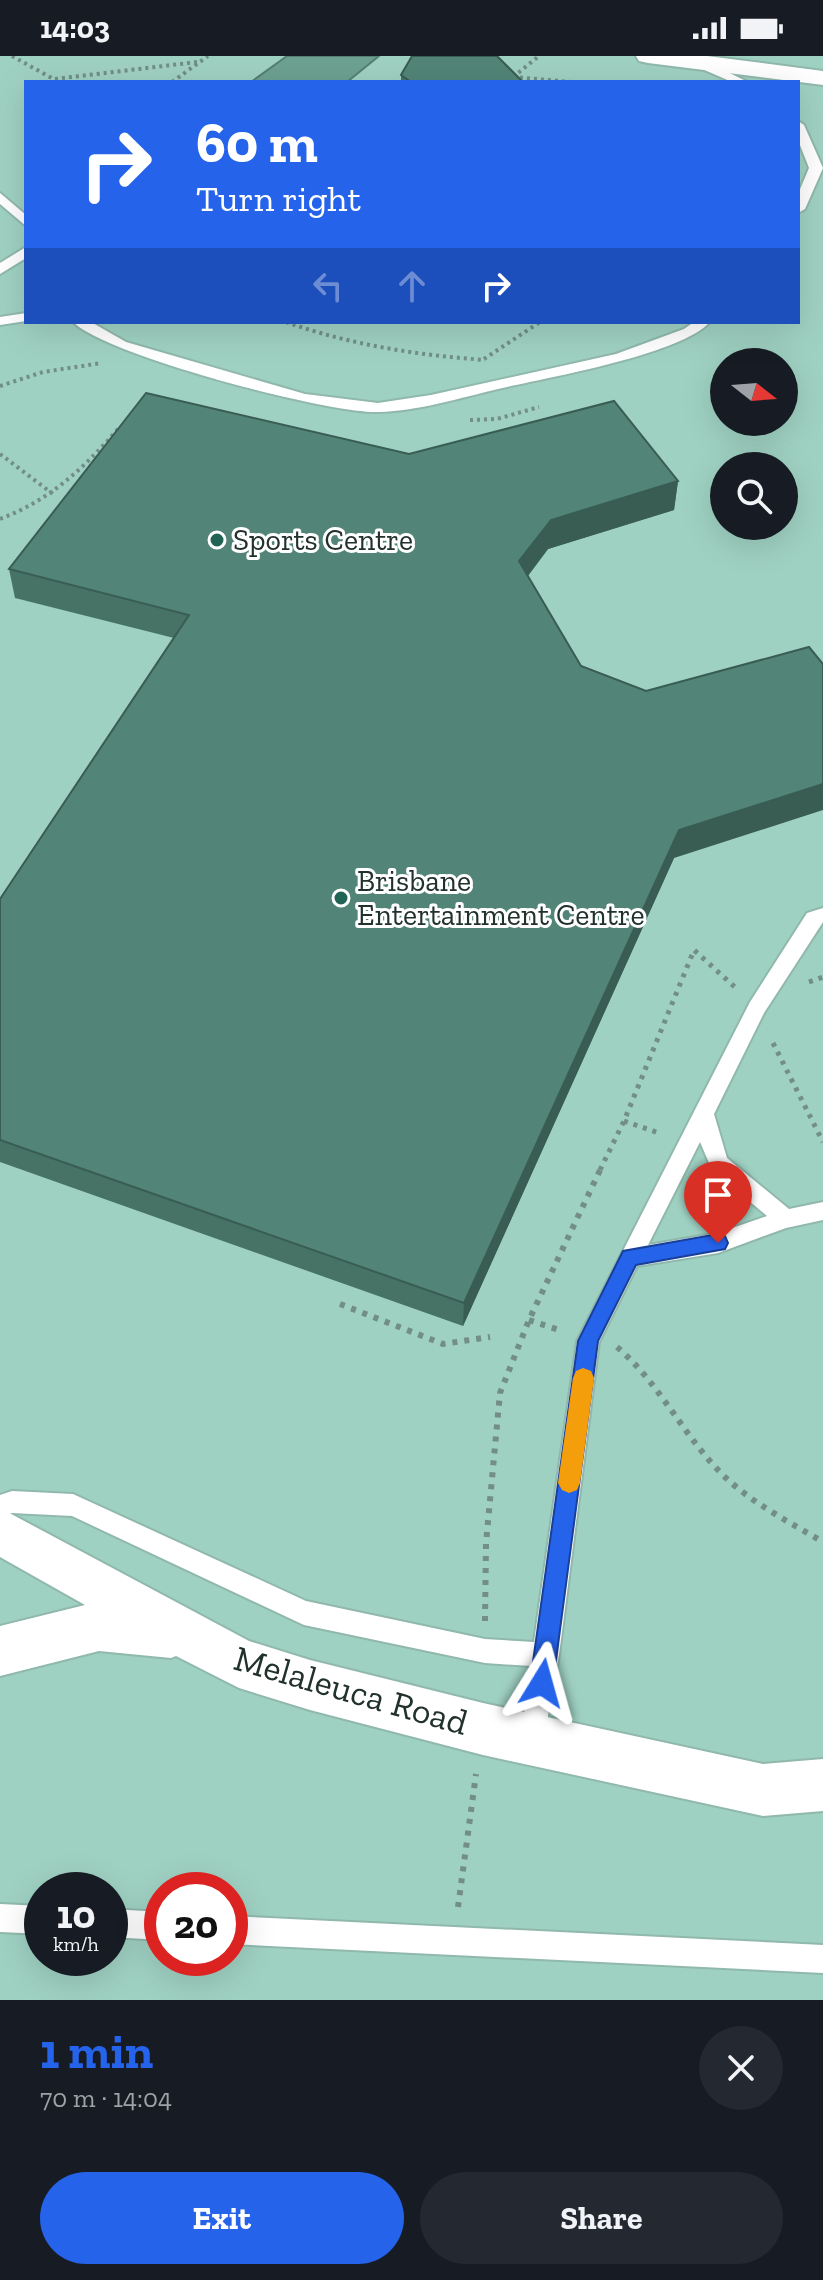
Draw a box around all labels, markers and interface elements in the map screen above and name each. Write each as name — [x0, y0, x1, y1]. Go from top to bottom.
text: 14:03 — [40, 10, 110, 46]
text: 60 m — [196, 109, 318, 176]
icon: right — [64, 112, 168, 216]
text: Turn right — [196, 177, 361, 220]
icon: left — [306, 264, 350, 308]
icon: ahead — [390, 264, 434, 308]
icon: right — [474, 264, 518, 308]
north arrow — [710, 348, 798, 436]
map controls — [710, 348, 798, 540]
button: search — [710, 452, 798, 540]
place label: Sports Centre — [233, 522, 413, 558]
marker: Sports Centre — [208, 531, 226, 549]
place label: Brisbane Entertainment Centre — [357, 863, 645, 933]
marker: Brisbane Entertainment Centre — [332, 889, 350, 907]
pin — [684, 1161, 752, 1243]
icon: arrive — [696, 1173, 740, 1217]
street label: Melaleuca Road — [229, 1636, 473, 1744]
position arrow — [500, 1641, 584, 1725]
speed limit sign: 20 — [144, 1872, 248, 1976]
text: 10 — [56, 1890, 96, 1938]
text: km/h — [53, 1932, 99, 1956]
text: 1 min — [40, 2023, 153, 2080]
button: close — [699, 2026, 783, 2110]
text: 70 m · 14:04 — [40, 2082, 172, 2114]
button: Exit — [40, 2172, 404, 2264]
button: Share — [420, 2172, 783, 2264]

